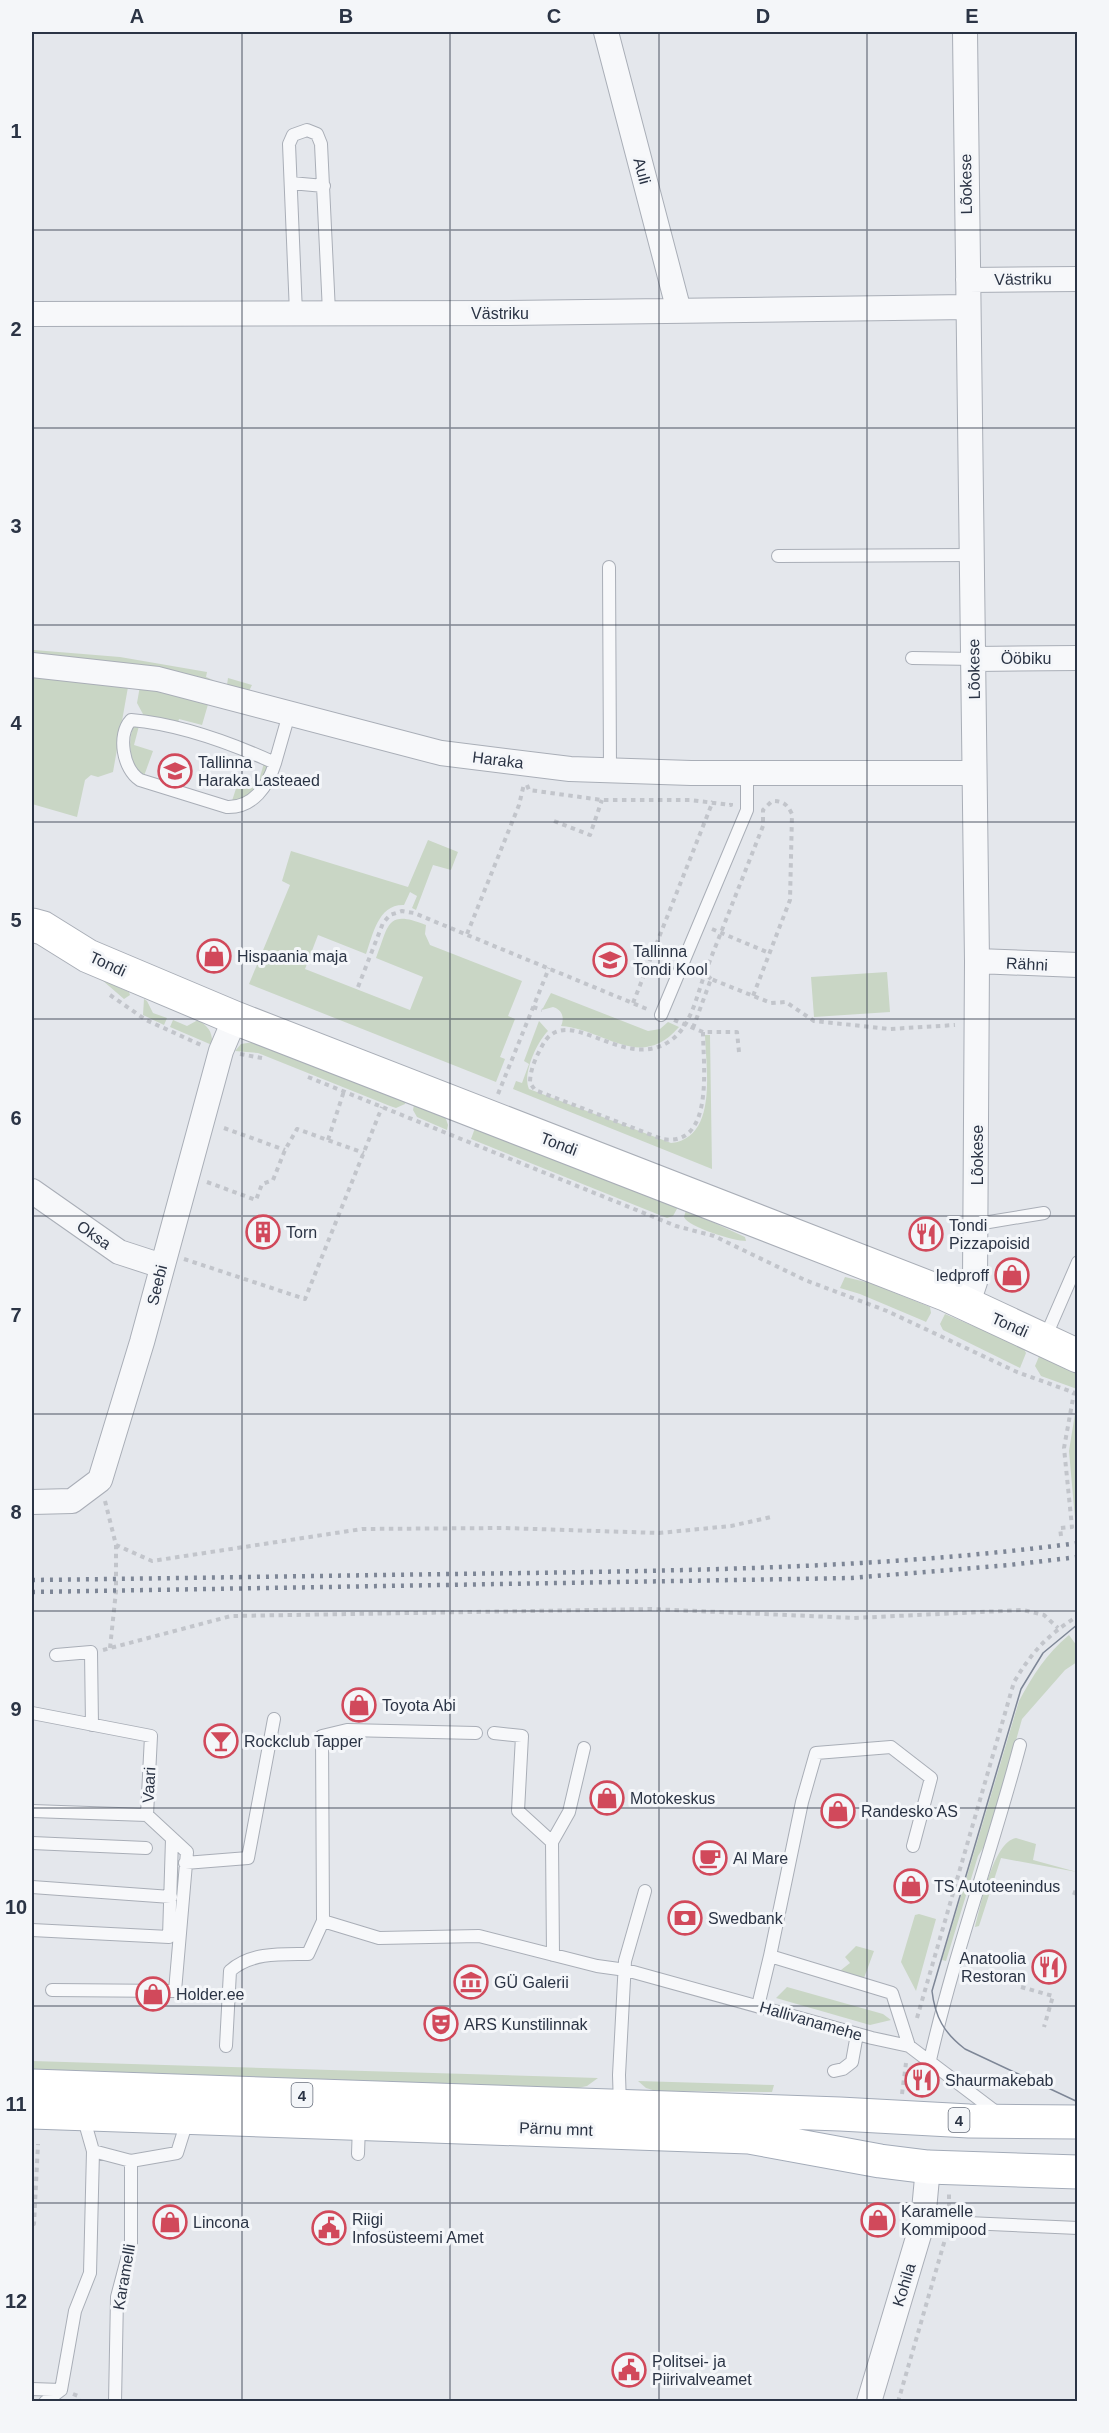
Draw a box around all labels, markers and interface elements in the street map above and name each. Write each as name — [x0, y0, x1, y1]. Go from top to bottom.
text: A — [130, 5, 144, 27]
text: B — [339, 5, 353, 27]
text: C — [547, 5, 561, 27]
text: D — [756, 5, 770, 27]
text: E — [965, 5, 979, 27]
text: 1 — [10, 120, 22, 142]
street label: Lõokese — [957, 154, 975, 214]
street label: Auli — [630, 156, 654, 186]
street label: Västriku — [994, 270, 1052, 288]
street label: Västriku — [471, 305, 529, 322]
text: 2 — [10, 318, 22, 340]
text: 3 — [10, 515, 22, 537]
street label: Lõokese — [965, 639, 983, 699]
street label: Ööbiku — [1001, 650, 1051, 667]
text: 4 — [10, 712, 22, 734]
street label: Haraka — [471, 748, 525, 772]
school or university icon: Tallinna Haraka Lasteaed — [157, 753, 193, 789]
place label: Tallinna Haraka Lasteaed — [198, 754, 320, 789]
text: 5 — [10, 909, 22, 931]
shop icon: Hispaania maja — [196, 938, 232, 974]
school or university icon: Tallinna Tondi Kool — [592, 942, 628, 978]
place label: Tallinna Tondi Kool — [633, 943, 708, 978]
street label: Tondi — [87, 948, 129, 980]
place label: Hispaania maja — [237, 948, 347, 965]
street label: Rähni — [1006, 954, 1048, 974]
text: 6 — [10, 1107, 22, 1129]
street label: Lõokese — [969, 1125, 986, 1185]
street label: Tondi — [538, 1129, 580, 1159]
building icon: Torn — [245, 1214, 281, 1250]
restaurant icon: Tondi Pizzapoisid — [908, 1216, 944, 1252]
street label: Oksa — [74, 1217, 114, 1253]
place label: Tondi Pizzapoisid — [949, 1217, 1030, 1252]
place label: Torn — [286, 1224, 317, 1241]
shop icon: ledproff — [994, 1257, 1030, 1293]
street label: Seebi — [144, 1263, 170, 1307]
place label: ledproff — [936, 1267, 990, 1284]
text: 7 — [10, 1304, 22, 1326]
street label: Tondi — [989, 1309, 1031, 1341]
text: 8 — [10, 1501, 22, 1523]
shop icon: Toyota Abi — [341, 1687, 377, 1723]
place label: Toyota Abi — [382, 1697, 456, 1714]
text: 9 — [10, 1698, 22, 1720]
bar icon: Rockclub Tapper — [203, 1723, 239, 1759]
place label: Rockclub Tapper — [244, 1733, 364, 1750]
street label: Vaari — [140, 1766, 158, 1804]
shop icon: Motokeskus — [589, 1780, 625, 1816]
place label: Motokeskus — [630, 1790, 715, 1807]
shop icon: Randesko AS — [820, 1793, 856, 1829]
place label: Randesko AS — [861, 1803, 958, 1820]
cafe icon: Al Mare — [692, 1840, 728, 1876]
place label: Al Mare — [733, 1850, 788, 1867]
shop icon: TS Autoteenindus — [893, 1868, 929, 1904]
place label: TS Autoteenindus — [934, 1878, 1060, 1895]
text: 10 — [5, 1896, 27, 1918]
bank icon: Swedbank — [667, 1900, 703, 1936]
place label: Swedbank — [708, 1910, 784, 1927]
restaurant icon: Anatoolia Restoran — [1031, 1949, 1067, 1985]
place label: Anatoolia Restoran — [959, 1950, 1026, 1985]
museum icon: GÜ Galerii — [453, 1964, 489, 2000]
place label: GÜ Galerii — [494, 1974, 569, 1991]
shop icon: Holder.ee — [135, 1976, 171, 2012]
place label: Holder.ee — [176, 1986, 245, 2003]
street label: Hallivanamehe — [758, 1998, 864, 2044]
theatre icon: ARS Kunstilinnak — [423, 2006, 459, 2042]
place label: ARS Kunstilinnak — [464, 2016, 589, 2033]
restaurant icon: Shaurmakebab — [904, 2062, 940, 2098]
place label: Shaurmakebab — [945, 2072, 1054, 2089]
road number: 4 — [292, 2083, 312, 2107]
text: 11 — [5, 2093, 27, 2115]
road number: 4 — [948, 2108, 970, 2132]
street label: Pärnu mnt — [519, 2119, 594, 2139]
shop icon: Karamelle Kommipood — [860, 2202, 896, 2238]
place label: Karamelle Kommipood — [901, 2203, 986, 2238]
shop icon: Lincona — [152, 2204, 188, 2240]
public building icon: Riigi Infosüsteemi Amet — [311, 2210, 347, 2246]
place label: Riigi Infosüsteemi Amet — [352, 2211, 484, 2246]
place label: Lincona — [193, 2214, 249, 2231]
street label: Karamelli — [110, 2243, 138, 2311]
street label: Kohila — [889, 2261, 919, 2309]
text: 12 — [5, 2290, 27, 2312]
public building icon: Politsei- ja Piirivalveamet — [611, 2352, 647, 2388]
place label: Politsei- ja Piirivalveamet — [652, 2353, 752, 2388]

